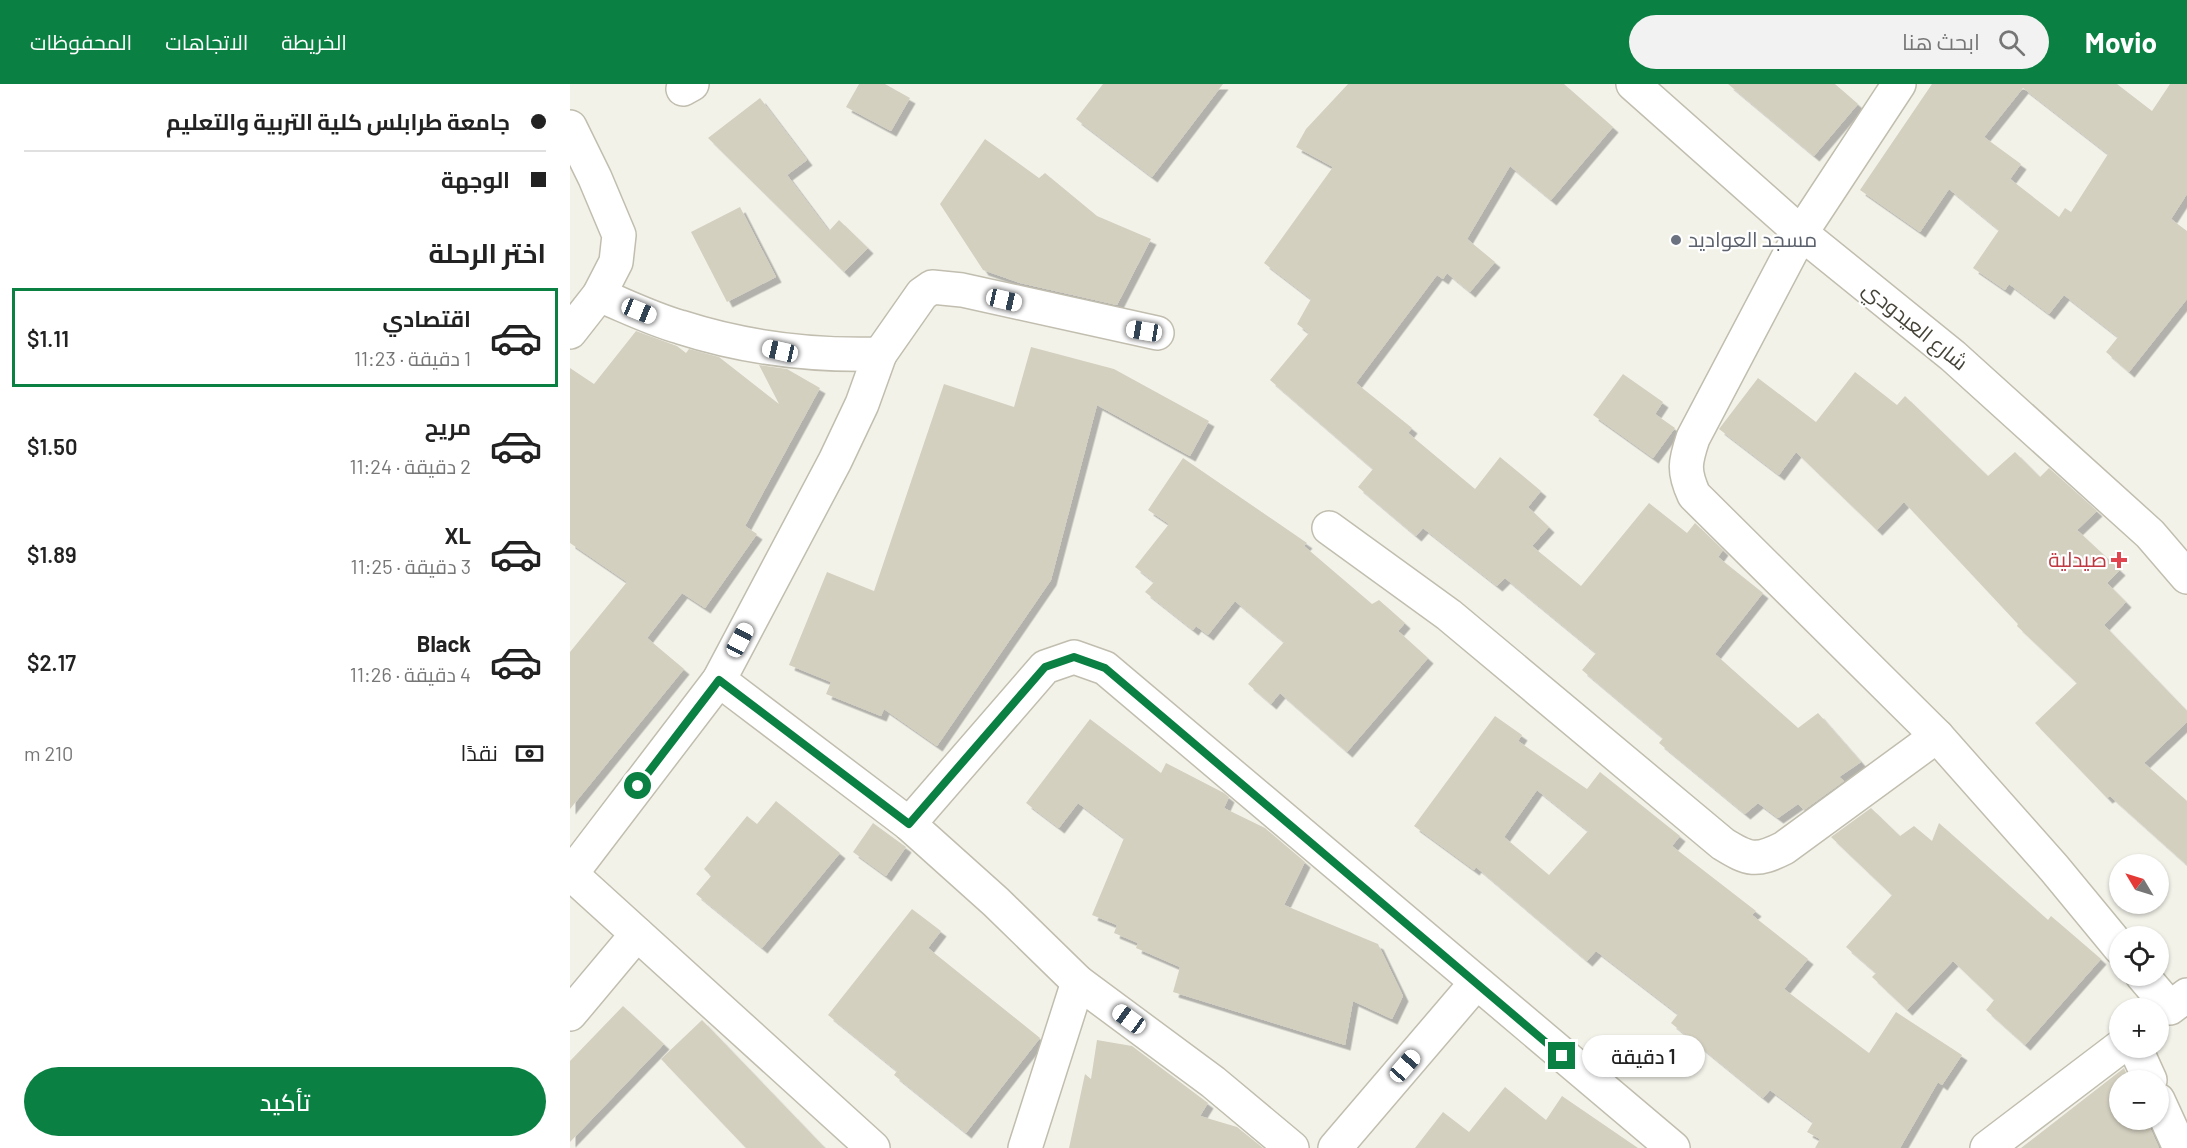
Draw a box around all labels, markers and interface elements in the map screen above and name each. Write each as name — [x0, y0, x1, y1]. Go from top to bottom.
search box — [1629, 15, 2049, 69]
text: Movio — [2085, 25, 2157, 59]
icon: search — [1995, 26, 2028, 59]
text: ابحث هنا — [1902, 28, 1980, 54]
text: المحفوظات — [30, 29, 132, 54]
text: الاتجاهات — [165, 29, 248, 54]
text: الخريطة — [281, 29, 347, 54]
text: جامعة طرابلس كلية التربية والتعليم — [166, 108, 510, 134]
text: الوجهة — [441, 166, 510, 192]
place label: مسجد العواديد — [1688, 226, 1817, 252]
marker: مسجد العواديد — [1669, 233, 1683, 247]
text: اختر الرحلة — [428, 236, 546, 268]
street label: شارع العيدودي — [1855, 275, 1973, 379]
car — [984, 287, 1024, 313]
car — [619, 296, 659, 326]
text: اقتصادي — [382, 305, 471, 331]
icon: car — [489, 311, 543, 365]
car — [1125, 319, 1163, 343]
text: $1.11 — [27, 325, 69, 351]
car — [760, 338, 800, 364]
text: 1 دقيقة · 11:23 — [354, 346, 471, 370]
text: مريح — [425, 413, 471, 439]
icon: car — [489, 419, 543, 473]
text: $1.50 — [27, 433, 77, 459]
text: 2 دقيقة · 11:24 — [349, 454, 471, 478]
text: XL — [445, 522, 471, 548]
icon: car — [489, 527, 543, 581]
text: $1.89 — [27, 541, 77, 567]
place label: صيدلية — [2048, 546, 2107, 571]
marker: صيدلية — [2112, 553, 2126, 567]
text: 3 دقيقة · 11:25 — [351, 554, 471, 578]
car — [724, 620, 756, 660]
text: Black — [417, 630, 471, 656]
icon: car — [489, 635, 543, 689]
text: $2.17 — [27, 649, 76, 675]
text: 4 دقيقة · 11:26 — [350, 662, 471, 686]
icon: cash — [513, 737, 546, 770]
text: نقدًا — [460, 739, 498, 765]
text: 210 m — [24, 741, 73, 765]
route start — [624, 772, 651, 799]
north arrow — [2109, 854, 2169, 914]
map controls — [2109, 854, 2169, 1130]
button: locate — [2109, 926, 2169, 986]
button: + — [2109, 998, 2169, 1058]
car — [1109, 1001, 1149, 1037]
callout: 1 دقيقة — [1583, 1035, 1706, 1077]
route end — [1548, 1042, 1575, 1069]
text: 1 دقيقة — [1611, 1044, 1676, 1068]
car — [1386, 1047, 1424, 1085]
button: تأكيد — [24, 1067, 546, 1136]
button: − — [2109, 1070, 2169, 1130]

